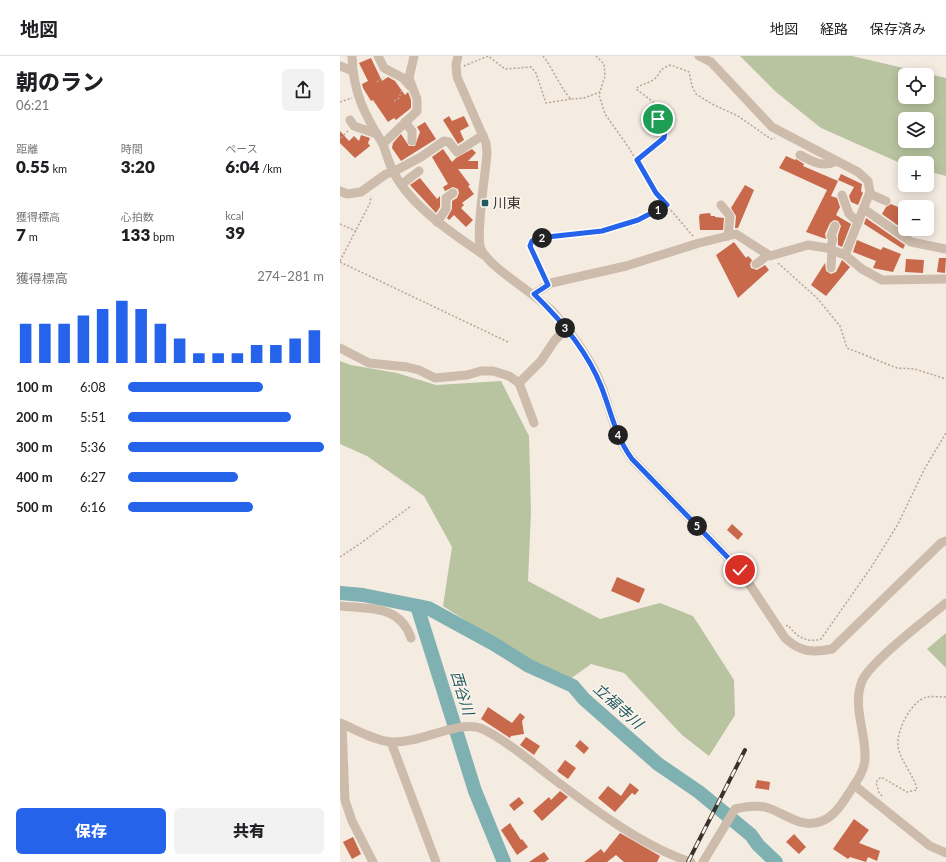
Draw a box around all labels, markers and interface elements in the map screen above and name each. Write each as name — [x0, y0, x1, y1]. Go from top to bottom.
text: 地図 — [20, 17, 58, 40]
text: 地図 — [770, 20, 798, 37]
text: 経路 — [820, 20, 848, 37]
text: 保存済み — [870, 20, 926, 37]
text: 朝のラン — [16, 68, 104, 95]
map controls — [898, 68, 934, 236]
button: locate — [898, 68, 934, 104]
button: share — [282, 69, 324, 111]
text: 06:21 — [16, 97, 49, 113]
pin — [641, 102, 675, 136]
icon: arrive — [647, 108, 669, 130]
button: layers — [898, 112, 934, 148]
text: 距離 — [16, 142, 38, 155]
text: 時間 — [121, 142, 143, 155]
text: ペース — [225, 142, 258, 155]
text: 0.55 — [16, 156, 50, 177]
text: 3:20 — [121, 156, 155, 177]
text: 6:04 — [225, 156, 259, 177]
button: + — [898, 156, 934, 192]
text: km — [50, 162, 67, 175]
text: /km — [259, 162, 282, 175]
place label: 川東 — [493, 194, 521, 211]
marker: 川東 — [480, 198, 490, 208]
pin: 1 — [648, 200, 668, 220]
button: − — [898, 200, 934, 236]
text: 1 — [655, 203, 661, 216]
text: kcal — [225, 209, 244, 222]
text: 獲得標高 — [16, 210, 60, 223]
text: 心拍数 — [121, 210, 154, 223]
text: 39 — [225, 222, 245, 243]
text: 7 — [16, 224, 26, 245]
text: 133 — [121, 224, 150, 245]
pin: 2 — [532, 228, 552, 248]
text: m — [26, 230, 38, 243]
text: bpm — [150, 230, 174, 243]
text: 2 — [539, 231, 545, 244]
text: 274–281 m — [257, 268, 324, 284]
text: 獲得標高 — [16, 270, 68, 286]
pin: 3 — [555, 318, 575, 338]
text: 3 — [562, 321, 568, 334]
text: 100 m — [16, 379, 53, 395]
text: 6:08 — [80, 379, 106, 395]
text: 200 m — [16, 409, 53, 425]
text: 5:51 — [80, 409, 106, 425]
pin: 4 — [608, 425, 628, 445]
text: 4 — [615, 428, 621, 441]
text: 300 m — [16, 439, 53, 455]
text: 5:36 — [80, 439, 106, 455]
text: 400 m — [16, 469, 53, 485]
text: 6:27 — [80, 469, 106, 485]
text: 500 m — [16, 499, 53, 515]
text: 6:16 — [80, 499, 106, 515]
pin: 5 — [687, 516, 707, 536]
text: 5 — [694, 519, 700, 532]
pin — [723, 553, 757, 587]
icon: check — [729, 559, 751, 581]
water label: 西谷川 — [448, 669, 479, 719]
water label: 立福寺川 — [590, 678, 648, 733]
button: 保存 — [16, 808, 166, 854]
button: 共有 — [174, 808, 324, 854]

